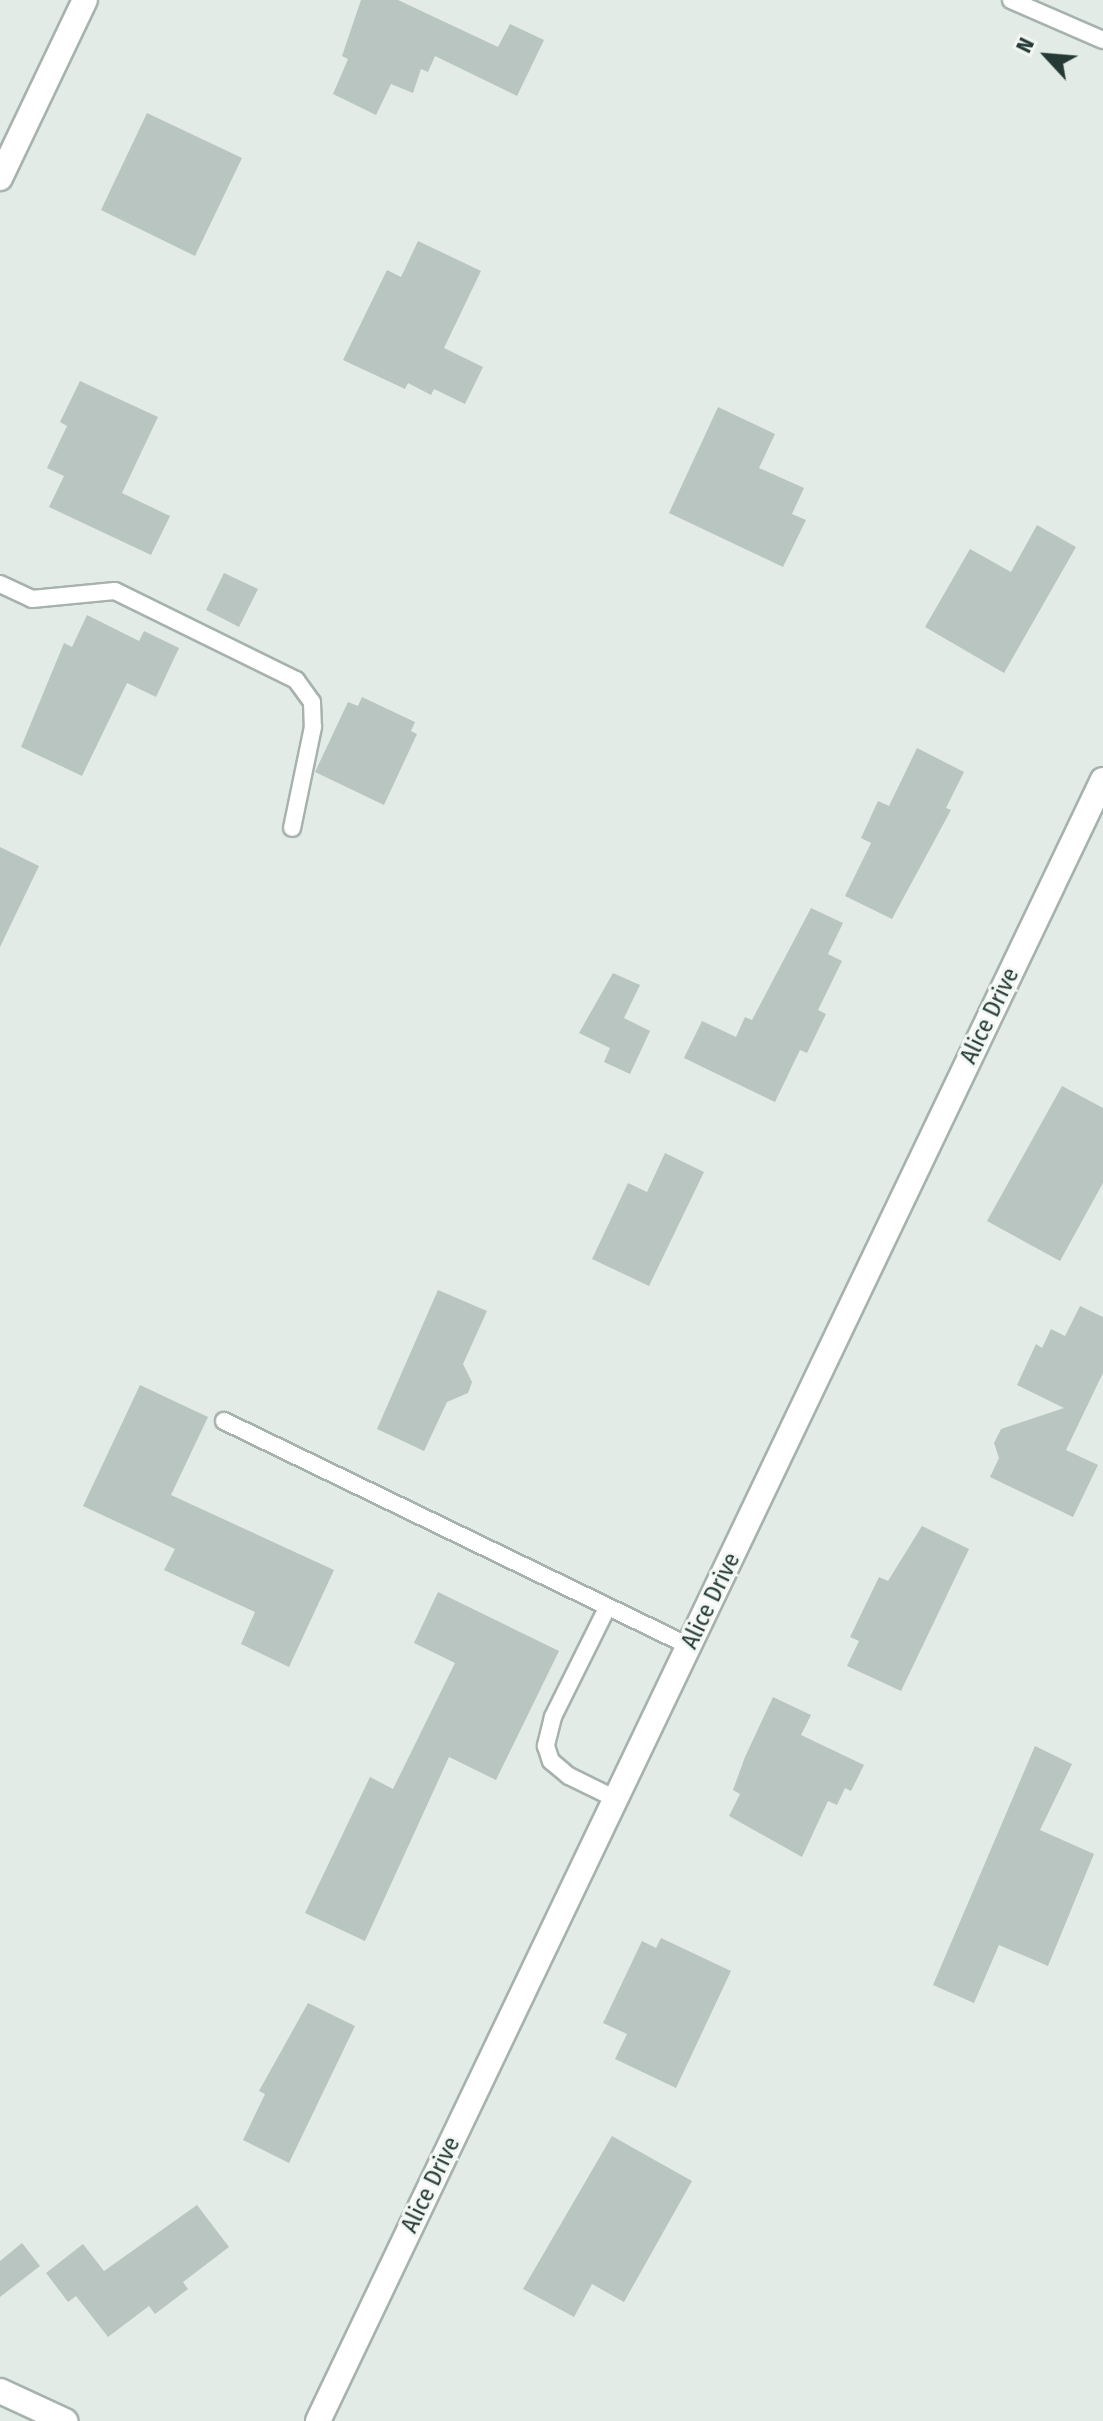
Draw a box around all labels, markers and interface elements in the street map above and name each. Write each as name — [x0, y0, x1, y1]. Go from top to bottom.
north arrow — [1007, 16, 1087, 96]
text: N — [1010, 33, 1040, 57]
street label: Alice Drive — [954, 963, 1026, 1069]
street label: Alice Drive — [675, 1548, 747, 1654]
street label: Alice Drive — [395, 2132, 467, 2238]

